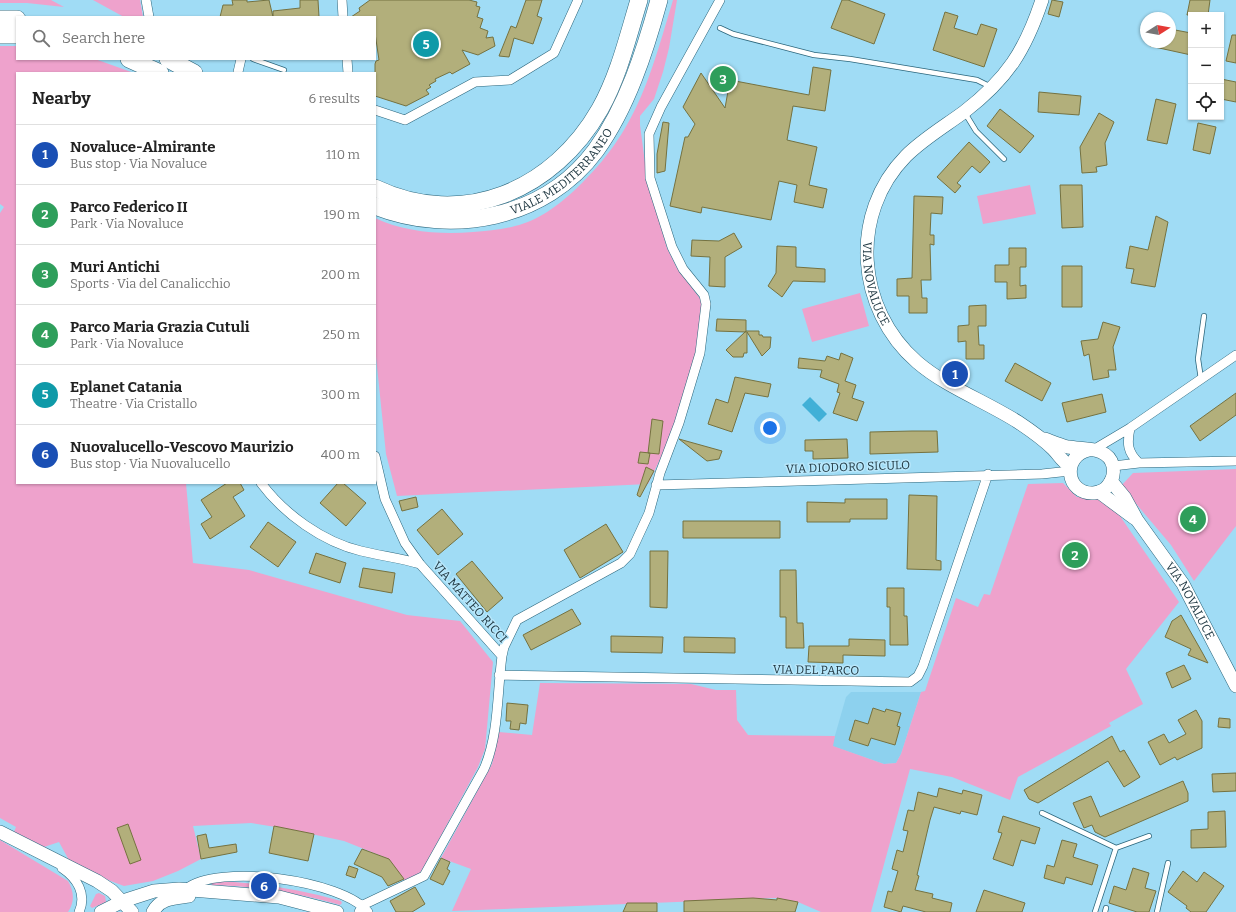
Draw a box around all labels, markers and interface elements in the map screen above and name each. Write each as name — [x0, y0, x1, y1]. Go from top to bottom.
north arrow — [1140, 12, 1176, 48]
map controls — [1188, 12, 1224, 120]
button: + — [1188, 12, 1224, 48]
search box — [16, 16, 376, 60]
icon: search — [30, 27, 52, 49]
text: Search here — [62, 29, 145, 47]
pin: 5 — [413, 29, 439, 59]
button: − — [1188, 48, 1224, 84]
pin: 3 — [710, 64, 736, 94]
button: locate — [1188, 84, 1224, 120]
text: Nearby — [32, 88, 91, 109]
text: 6 results — [308, 91, 360, 106]
street label: VIALE MEDITERRANEO — [508, 126, 615, 217]
text: Novaluce-Almirante — [70, 138, 215, 156]
text: 1 — [42, 147, 48, 162]
text: 110 m — [326, 147, 360, 162]
text: Bus stop · Via Novaluce — [70, 156, 207, 171]
text: Parco Federico II — [70, 198, 188, 216]
text: 2 — [41, 207, 49, 222]
text: 190 m — [324, 207, 360, 222]
text: Park · Via Novaluce — [70, 216, 184, 231]
street label: VIA NOVALUCE — [860, 241, 892, 328]
text: Muri Antichi — [70, 258, 160, 276]
text: 3 — [41, 267, 49, 282]
text: 200 m — [321, 267, 360, 282]
text: Sports · Via del Canalicchio — [70, 276, 231, 291]
text: Parco Maria Grazia Cutuli — [70, 318, 250, 336]
text: 4 — [41, 327, 49, 342]
text: 250 m — [323, 327, 360, 342]
text: Park · Via Novaluce — [70, 336, 184, 351]
pin: 1 — [942, 359, 968, 389]
text: Eplanet Catania — [70, 378, 182, 396]
text: 5 — [41, 387, 49, 402]
text: 300 m — [321, 387, 360, 402]
text: Theatre · Via Cristallo — [70, 396, 197, 411]
your location — [760, 418, 780, 438]
text: Nuovalucello-Vescovo Maurizio — [70, 438, 294, 456]
text: 6 — [41, 447, 49, 462]
text: 400 m — [321, 447, 360, 462]
text: Bus stop · Via Nuovalucello — [70, 456, 230, 471]
street label: VIA DIODORO SICULO — [786, 458, 910, 476]
pin: 4 — [1180, 504, 1206, 534]
pin: 2 — [1062, 540, 1088, 570]
street label: VIA MATTEO RICCI — [430, 559, 510, 645]
street label: VIA NOVALUCE — [1163, 559, 1217, 642]
street label: VIA DEL PARCO — [773, 662, 859, 678]
pin: 6 — [251, 871, 277, 901]

